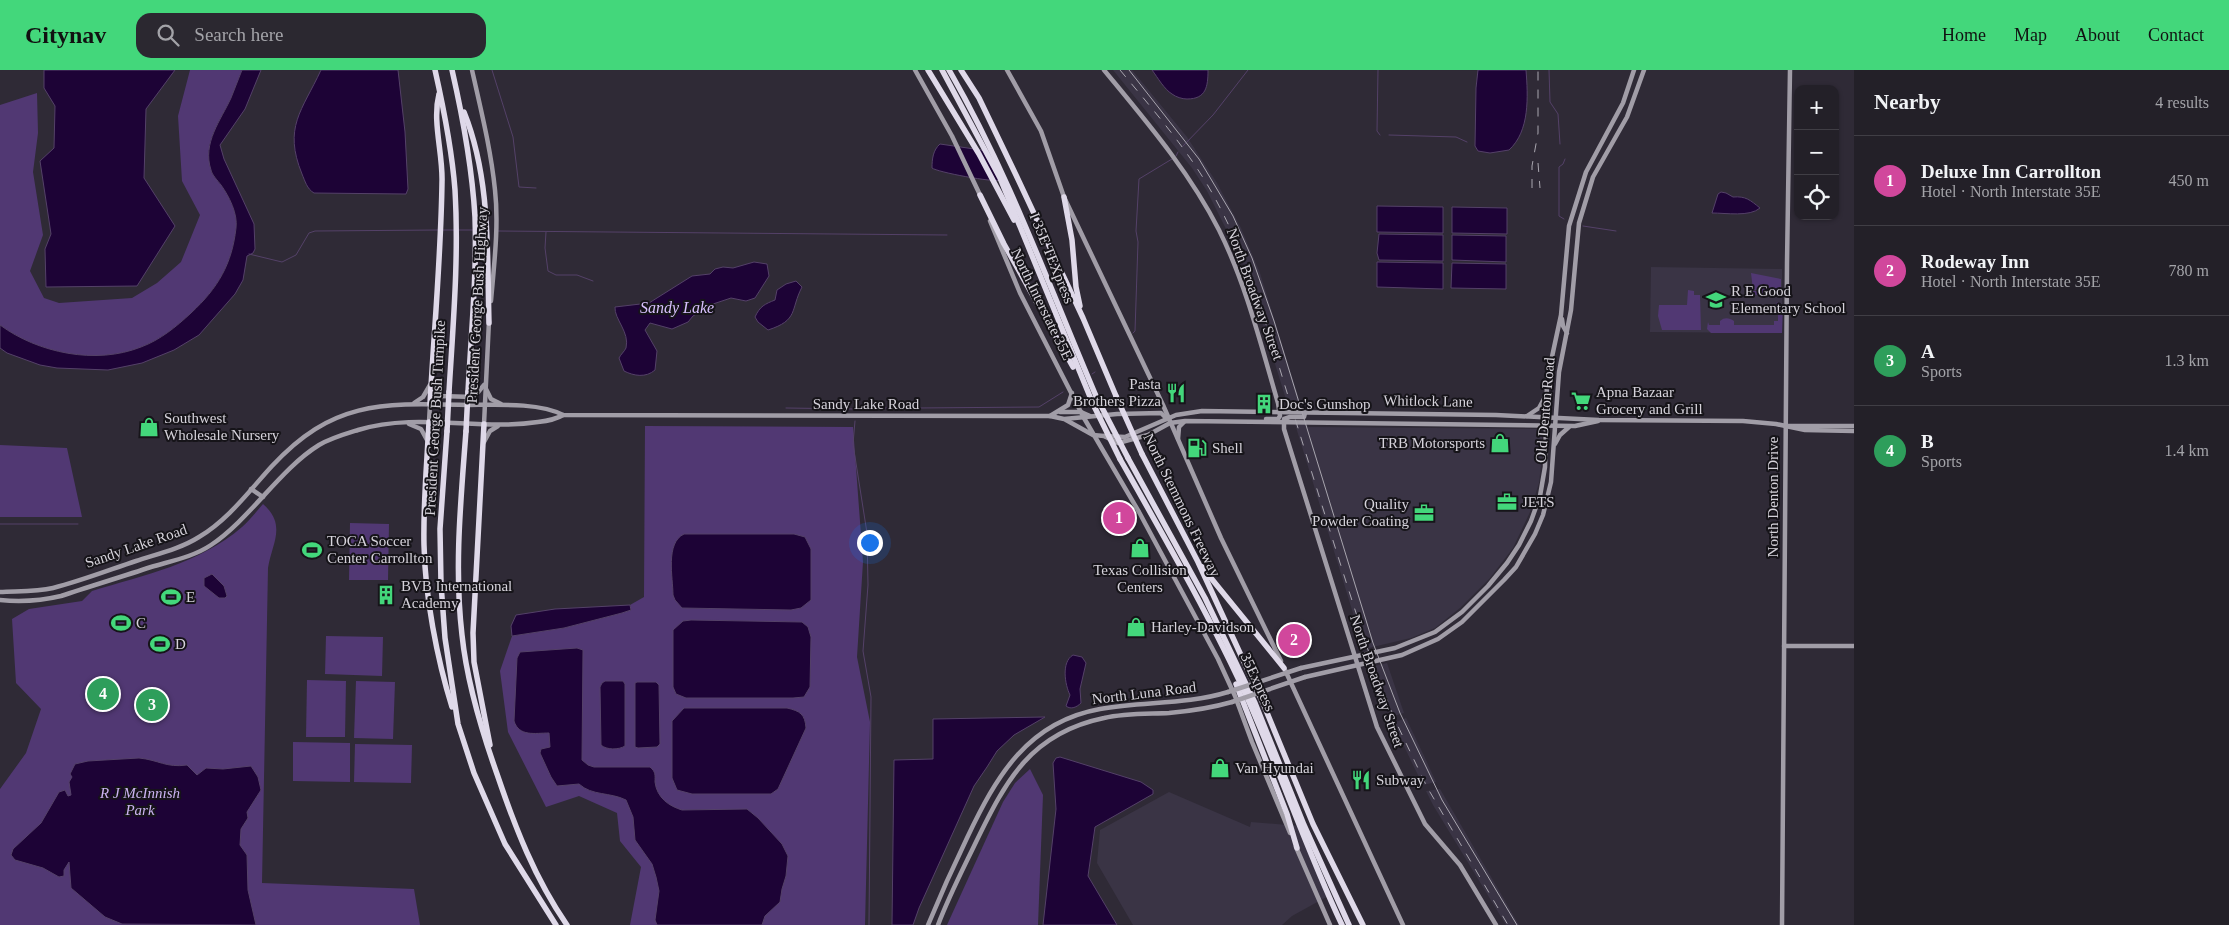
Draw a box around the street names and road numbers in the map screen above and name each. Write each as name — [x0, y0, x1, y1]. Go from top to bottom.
street label: President George Bush Highway — [464, 206, 490, 404]
street label: I 35E TEXpress — [1027, 210, 1078, 306]
street label: North Broadway Street — [1224, 226, 1287, 363]
street label: North Interstate 35E — [1008, 245, 1076, 363]
street label: President George Bush Turnpike — [422, 319, 448, 516]
street label: Old Denton Road — [1532, 356, 1558, 463]
street label: Whitlock Lane — [1383, 392, 1473, 410]
street label: Sandy Lake Road — [813, 396, 920, 412]
street label: North Stemmons Freeway — [1140, 431, 1224, 580]
street label: North Denton Drive — [1765, 436, 1781, 557]
street label: Sandy Lake Road — [83, 521, 189, 571]
street label: North Broadway Street — [1347, 613, 1407, 750]
street label: 35Express — [1238, 650, 1279, 714]
street label: North Luna Road — [1091, 679, 1198, 707]

